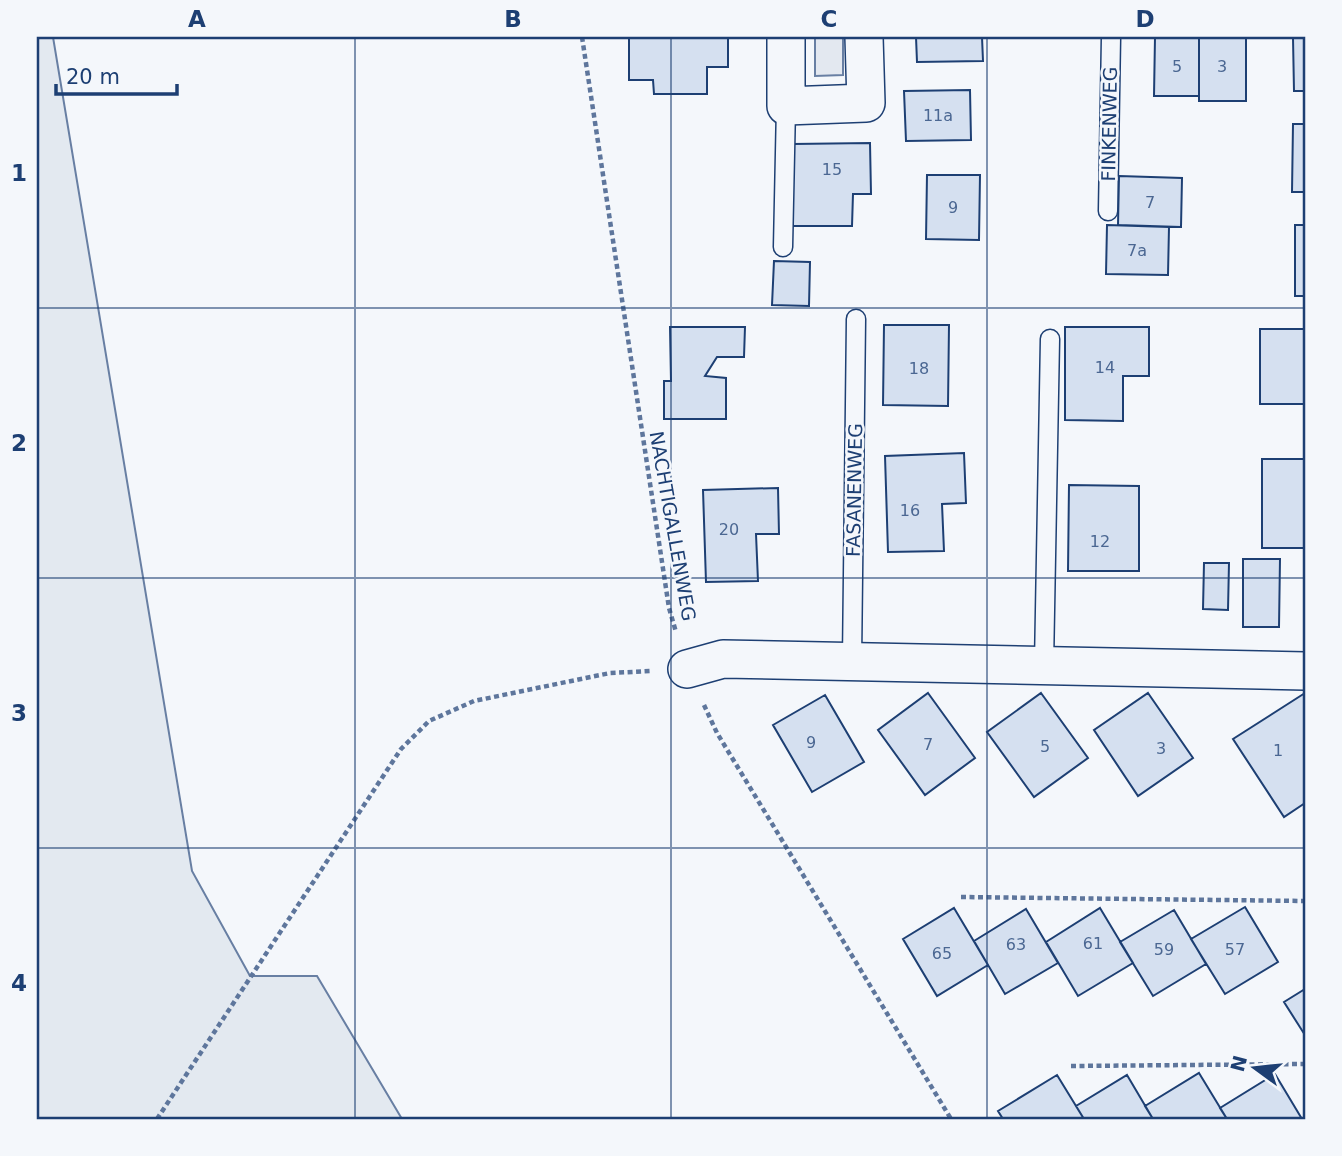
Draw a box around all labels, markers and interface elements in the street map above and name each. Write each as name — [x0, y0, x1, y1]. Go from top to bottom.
text: A — [188, 6, 206, 32]
text: B — [504, 6, 522, 32]
text: C — [821, 6, 837, 32]
text: D — [1135, 6, 1155, 32]
scale bar — [56, 52, 177, 96]
house number: 5 — [1172, 57, 1182, 76]
house number: 3 — [1217, 57, 1227, 76]
text: 20 m — [66, 65, 120, 89]
street label: FINKENWEG — [1097, 66, 1121, 182]
house number: 11a — [923, 106, 953, 125]
text: 1 — [11, 160, 27, 186]
house number: 15 — [822, 160, 842, 179]
house number: 7 — [1145, 193, 1155, 212]
house number: 9 — [948, 198, 958, 217]
house number: 7a — [1127, 241, 1147, 260]
house number: 14 — [1095, 358, 1115, 377]
house number: 18 — [909, 359, 929, 378]
street label: FASANENWEG — [842, 423, 866, 557]
street label: NACHTIGALLENWEG — [645, 429, 701, 623]
text: 2 — [11, 430, 27, 456]
house number: 16 — [900, 501, 920, 520]
house number: 20 — [719, 520, 739, 539]
house number: 12 — [1090, 532, 1110, 551]
text: 3 — [11, 700, 27, 726]
house number: 9 — [806, 733, 816, 752]
house number: 7 — [923, 735, 933, 754]
house number: 5 — [1040, 737, 1050, 756]
house number: 3 — [1156, 739, 1166, 758]
house number: 1 — [1273, 741, 1283, 760]
house number: 61 — [1083, 934, 1103, 953]
house number: 63 — [1006, 935, 1026, 954]
house number: 59 — [1154, 940, 1174, 959]
house number: 57 — [1225, 940, 1245, 959]
house number: 65 — [932, 944, 952, 963]
text: 4 — [11, 970, 27, 996]
north arrow — [1220, 1034, 1290, 1104]
text: N — [1226, 1053, 1251, 1074]

